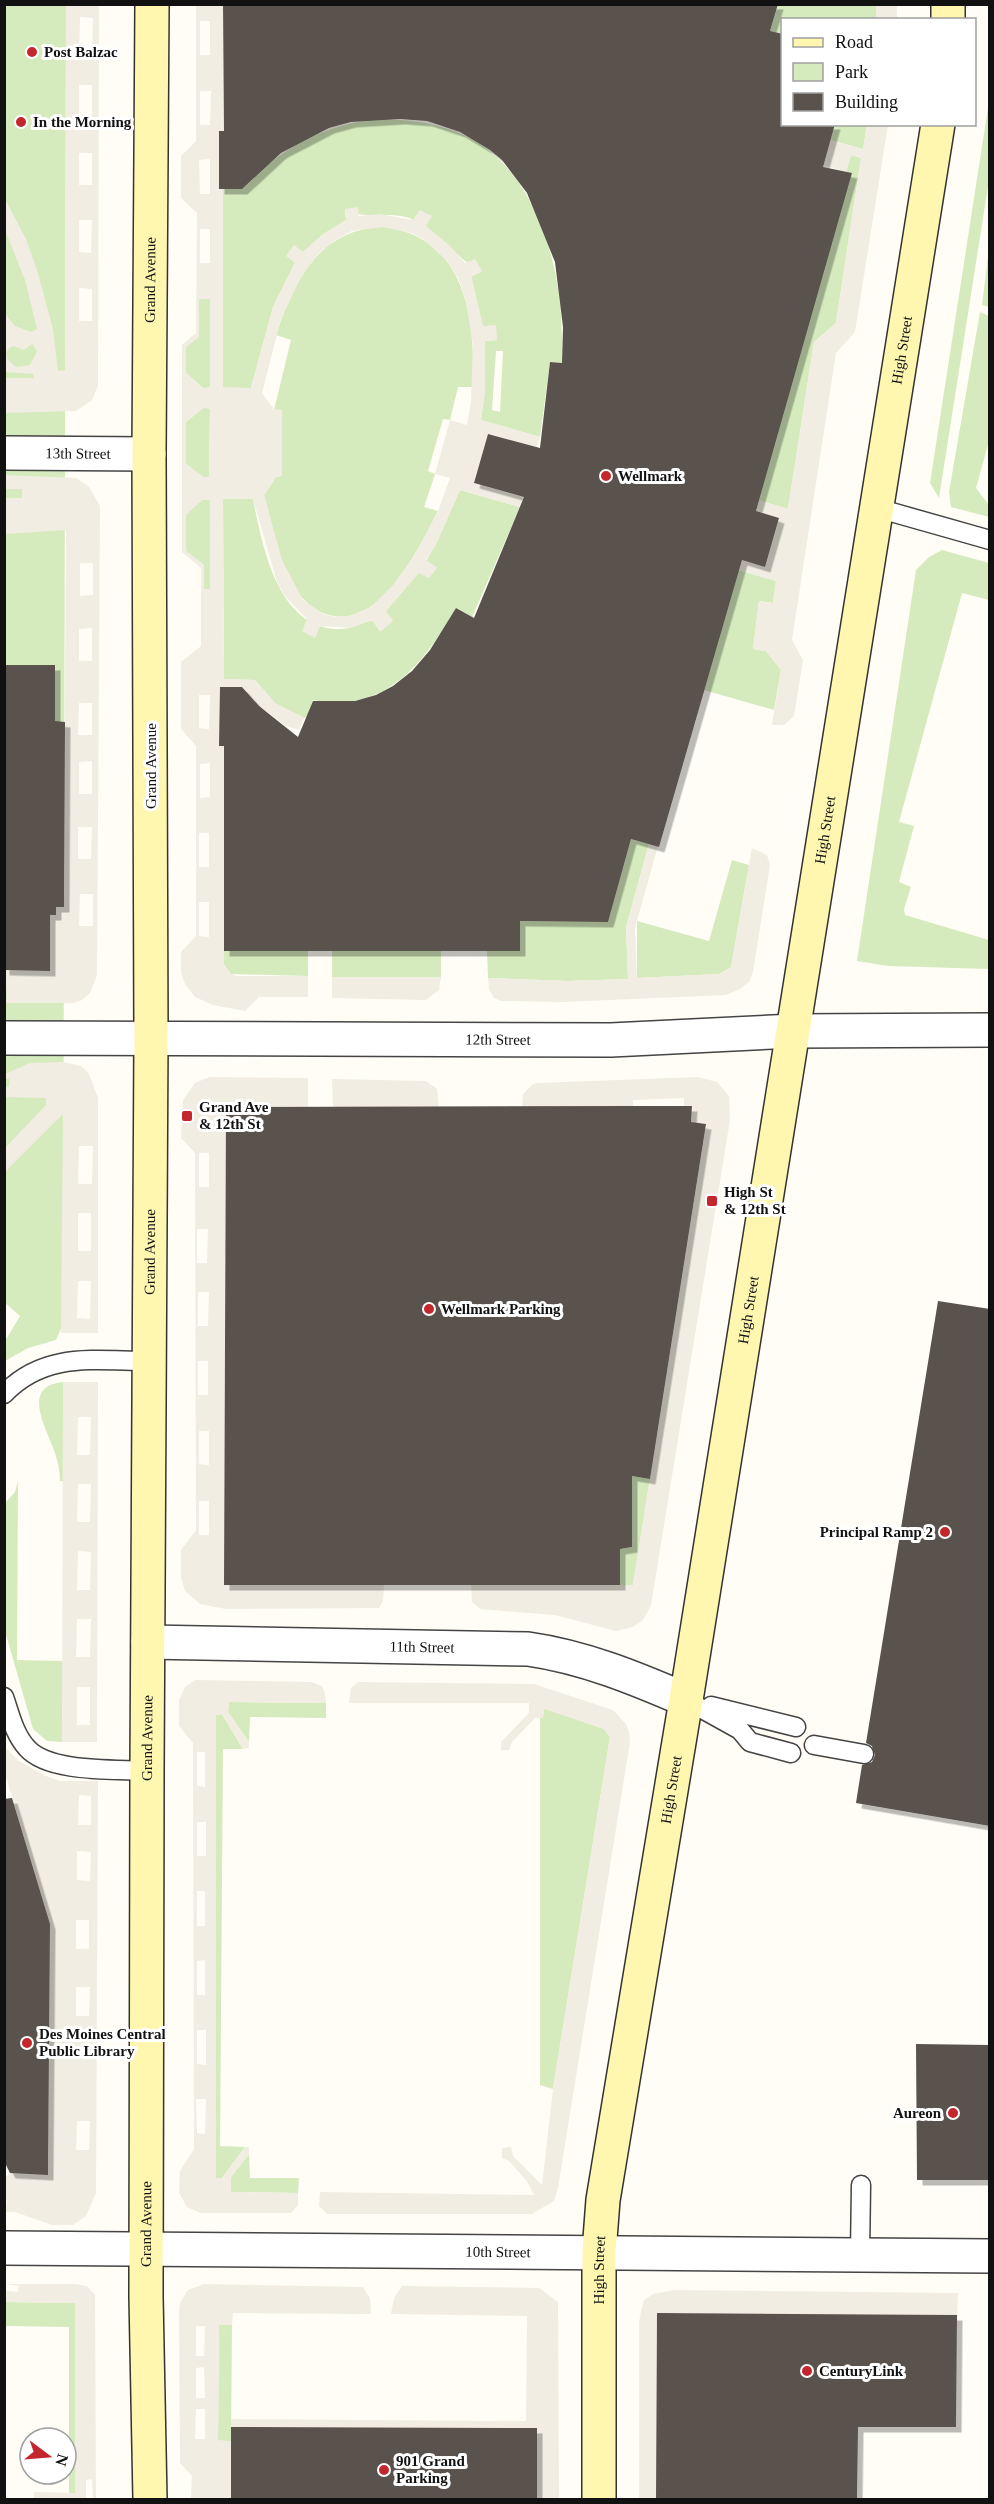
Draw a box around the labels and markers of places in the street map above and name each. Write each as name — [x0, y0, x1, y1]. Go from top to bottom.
place label: Post Balzac — [44, 44, 118, 60]
marker: Post Balzac — [25, 45, 39, 59]
place label: In the Morning — [33, 114, 132, 130]
marker: In the Morning — [14, 115, 28, 129]
place label: Wellmark — [618, 468, 683, 484]
marker: Wellmark — [599, 469, 613, 483]
place label: Grand Ave & 12th St — [199, 1099, 269, 1132]
marker: Grand Ave & 12th St — [180, 1109, 194, 1123]
place label: High St & 12th St — [724, 1184, 786, 1217]
marker: High St & 12th St — [705, 1194, 719, 1208]
place label: Wellmark Parking — [441, 1301, 561, 1317]
marker: Wellmark Parking — [422, 1302, 436, 1316]
place label: Principal Ramp 2 — [820, 1524, 933, 1540]
marker: Principal Ramp 2 — [938, 1525, 952, 1539]
place label: Des Moines Central Public Library — [39, 2026, 166, 2059]
marker: Des Moines Central Public Library — [20, 2036, 34, 2050]
place label: Aureon — [893, 2105, 942, 2121]
marker: Aureon — [946, 2106, 960, 2120]
place label: CenturyLink — [819, 2363, 904, 2379]
marker: CenturyLink — [800, 2364, 814, 2378]
place label: 901 Grand Parking — [396, 2453, 465, 2486]
marker: 901 Grand Parking — [377, 2463, 391, 2477]

